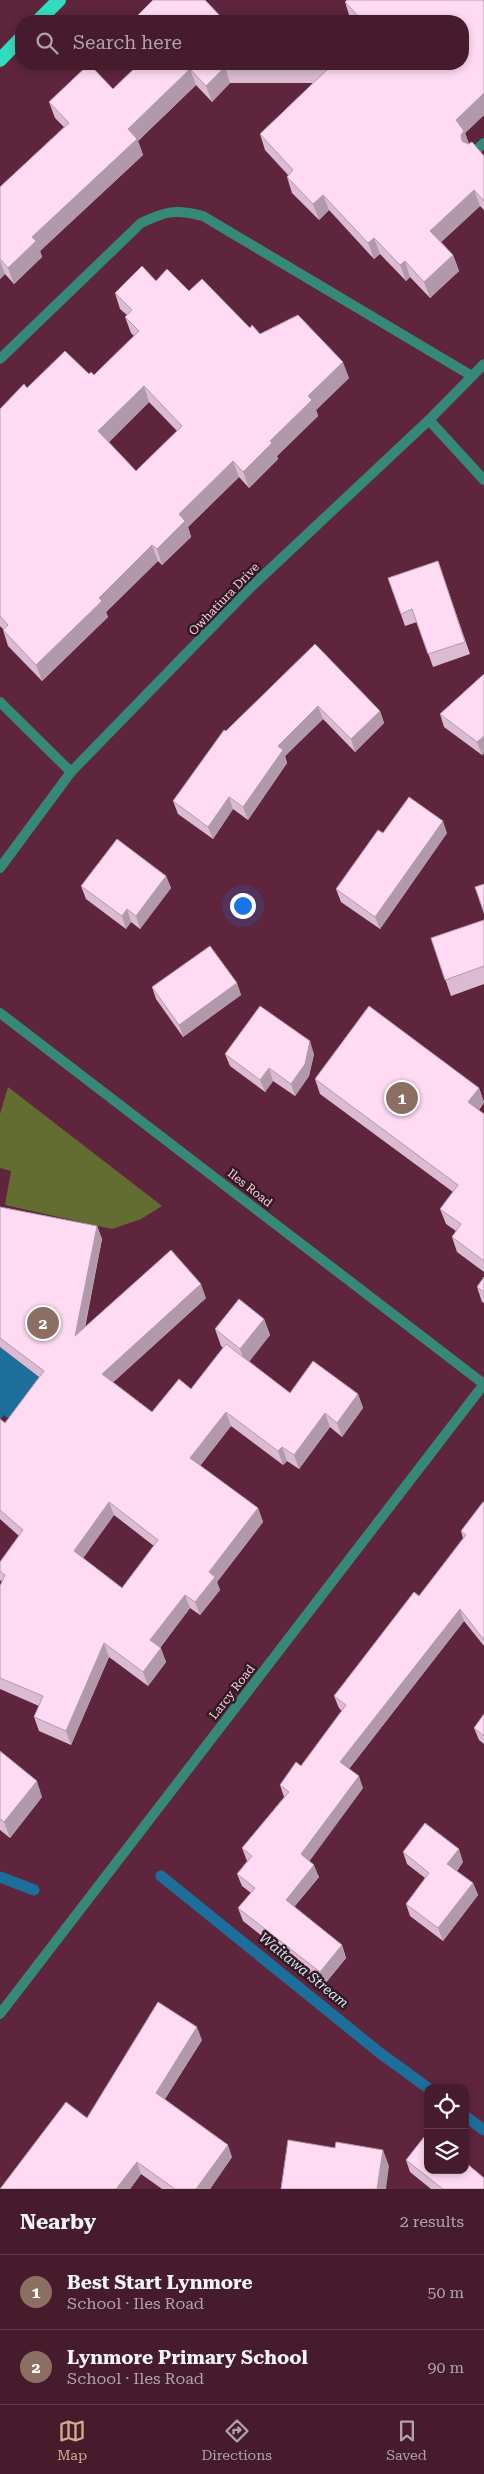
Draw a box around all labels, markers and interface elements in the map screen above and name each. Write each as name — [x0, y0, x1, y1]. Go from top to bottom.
search box — [15, 15, 469, 70]
icon: search — [33, 29, 61, 57]
text: Search here — [73, 31, 182, 54]
street label: Owhatiura Drive — [186, 560, 262, 638]
your location — [230, 893, 256, 919]
pin: 1 — [386, 1079, 418, 1117]
street label: Iles Road — [225, 1166, 275, 1210]
pin: 2 — [27, 1304, 59, 1342]
street label: Larcy Road — [206, 1662, 258, 1722]
water label: Waitawa Stream — [256, 1929, 352, 2011]
map controls — [424, 2084, 469, 2174]
button: locate — [424, 2084, 469, 2129]
button: layers — [424, 2129, 469, 2174]
text: Nearby — [20, 2210, 96, 2234]
text: 2 results — [400, 2212, 464, 2231]
text: Best Start Lynmore — [67, 2271, 253, 2294]
text: 1 — [32, 2283, 40, 2302]
text: 50 m — [427, 2283, 464, 2302]
text: School · Iles Road — [67, 2294, 204, 2313]
text: Lynmore Primary School — [67, 2346, 308, 2369]
text: 2 — [32, 2358, 40, 2377]
text: 90 m — [427, 2358, 464, 2377]
text: School · Iles Road — [67, 2369, 204, 2388]
tab: Map — [57, 2417, 87, 2463]
tab: Directions — [201, 2417, 272, 2463]
tab: Saved — [386, 2417, 427, 2463]

